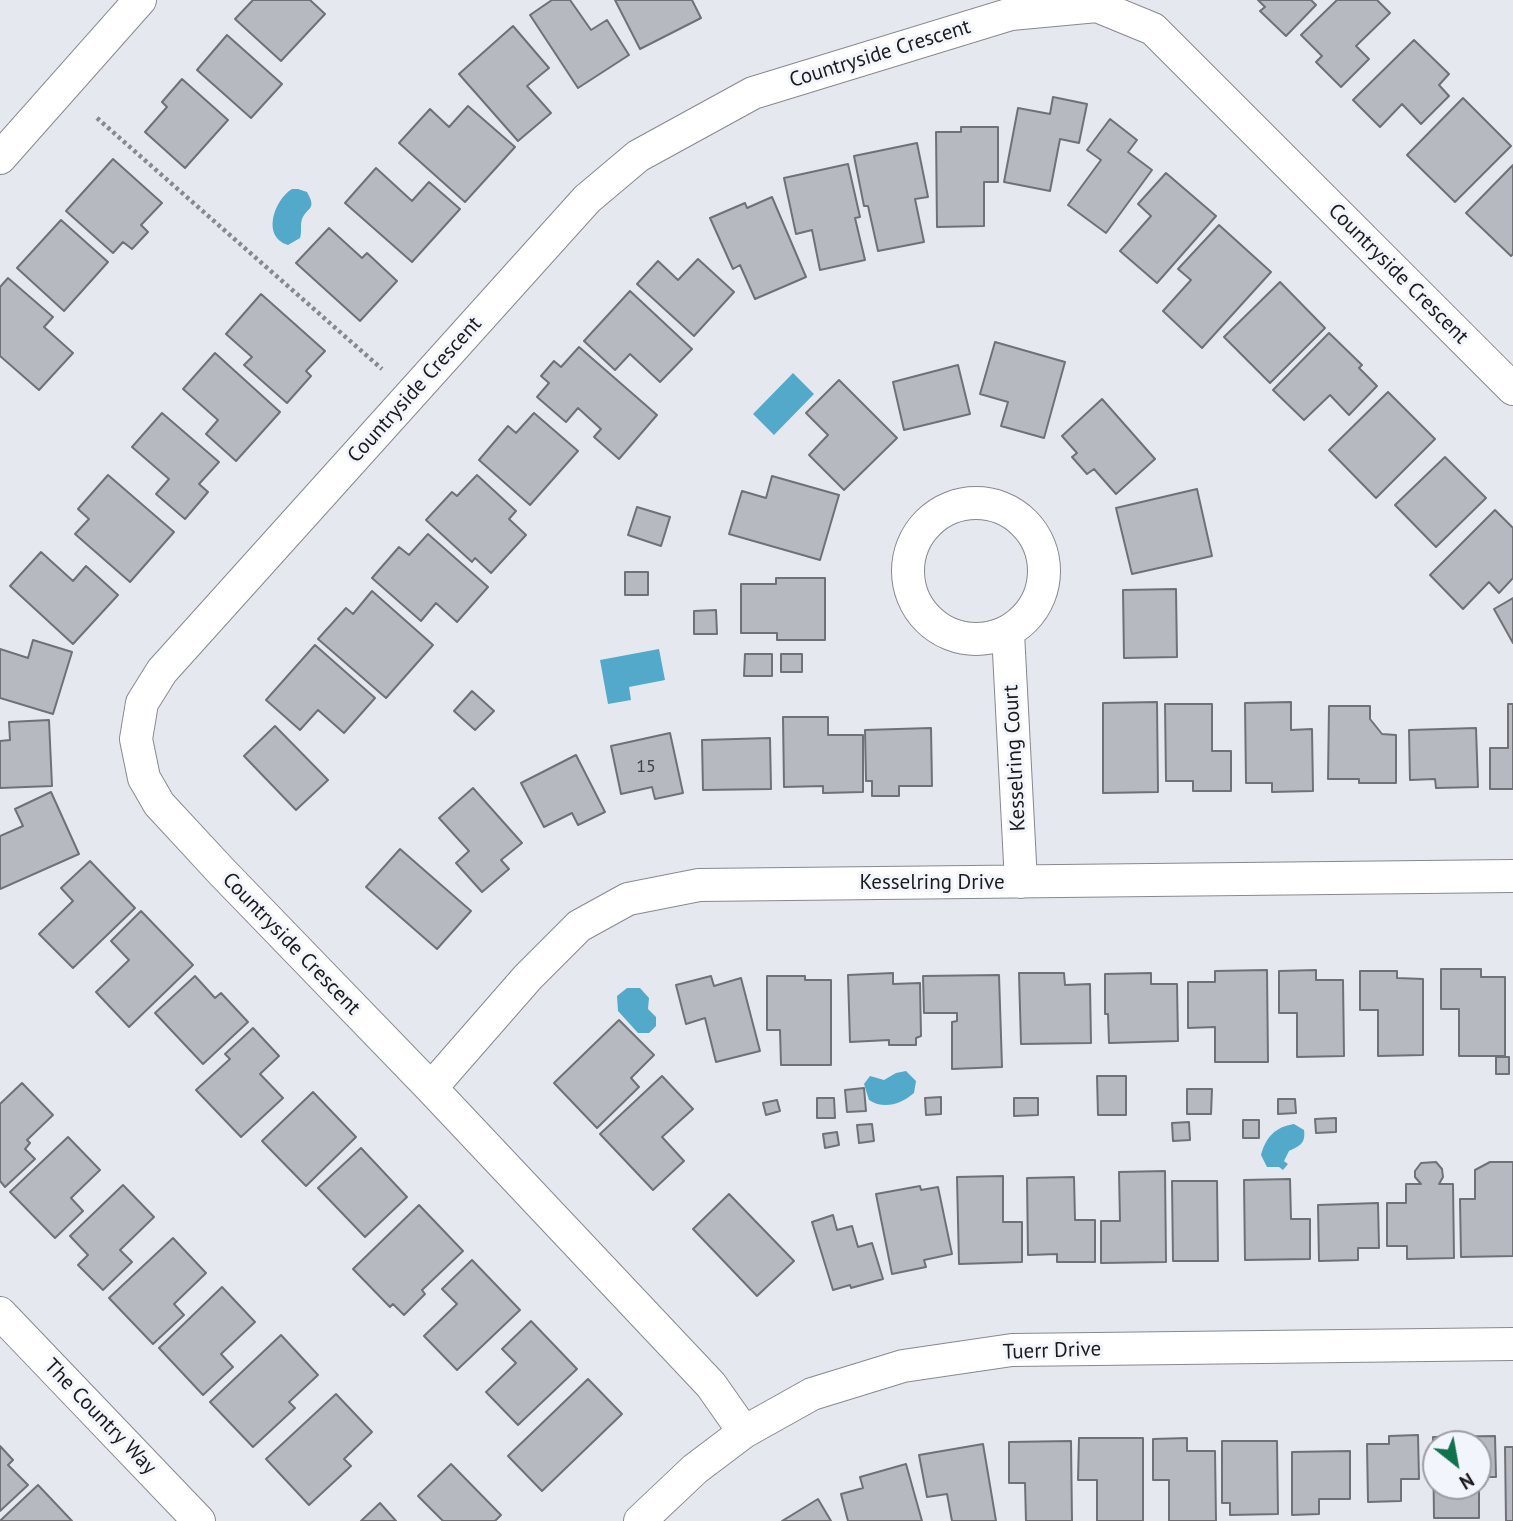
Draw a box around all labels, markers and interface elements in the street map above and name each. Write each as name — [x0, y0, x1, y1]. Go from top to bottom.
street label: Countryside Crescent — [786, 14, 974, 94]
street label: Countryside Crescent — [1323, 199, 1473, 349]
street label: Countryside Crescent — [343, 312, 487, 468]
street label: Kesselring Court — [999, 684, 1031, 832]
house number: 15 — [636, 756, 656, 778]
street label: Countryside Crescent — [217, 868, 365, 1020]
street label: Kesselring Drive — [859, 870, 1005, 896]
street label: Tuerr Drive — [1002, 1337, 1102, 1365]
street label: The Country Way — [38, 1354, 162, 1480]
north arrow — [1422, 1430, 1492, 1500]
text: N — [1455, 1468, 1478, 1495]

